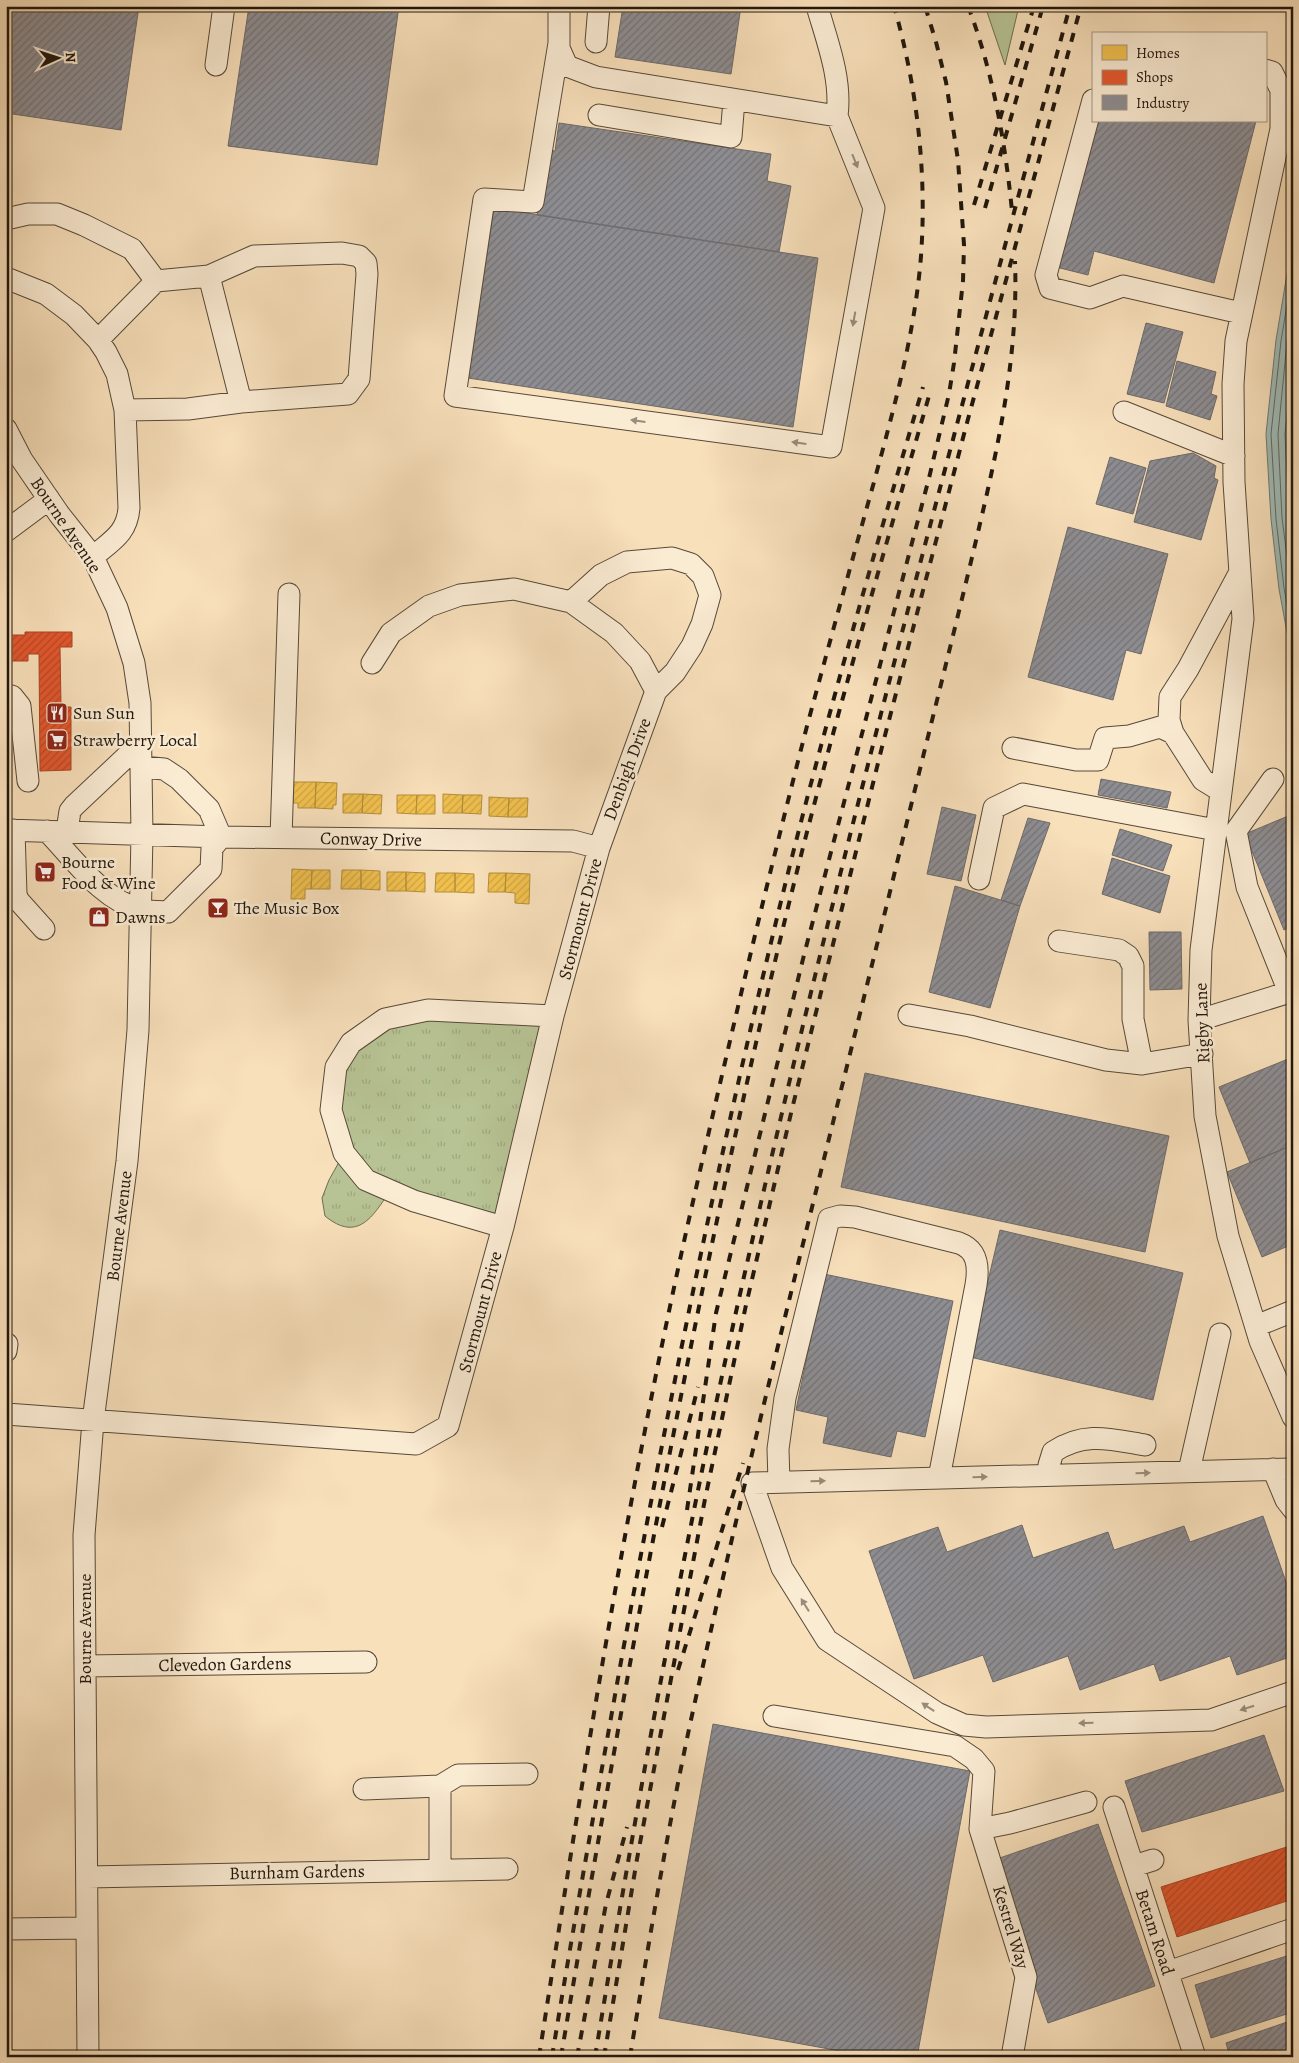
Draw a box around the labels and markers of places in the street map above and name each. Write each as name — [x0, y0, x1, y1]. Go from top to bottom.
restaurant icon: Sun Sun — [45, 701, 69, 725]
place label: Sun Sun — [73, 701, 135, 725]
supermarket icon: Strawberry Local — [45, 728, 69, 752]
place label: Strawberry Local — [73, 728, 198, 752]
place label: Bourne Food & Wine — [61, 850, 156, 895]
supermarket icon: Bourne Food & Wine — [33, 860, 57, 884]
bar icon: The Music Box — [206, 896, 230, 920]
place label: The Music Box — [234, 896, 340, 920]
shop icon: Dawns — [87, 905, 111, 929]
place label: Dawns — [115, 905, 166, 929]

